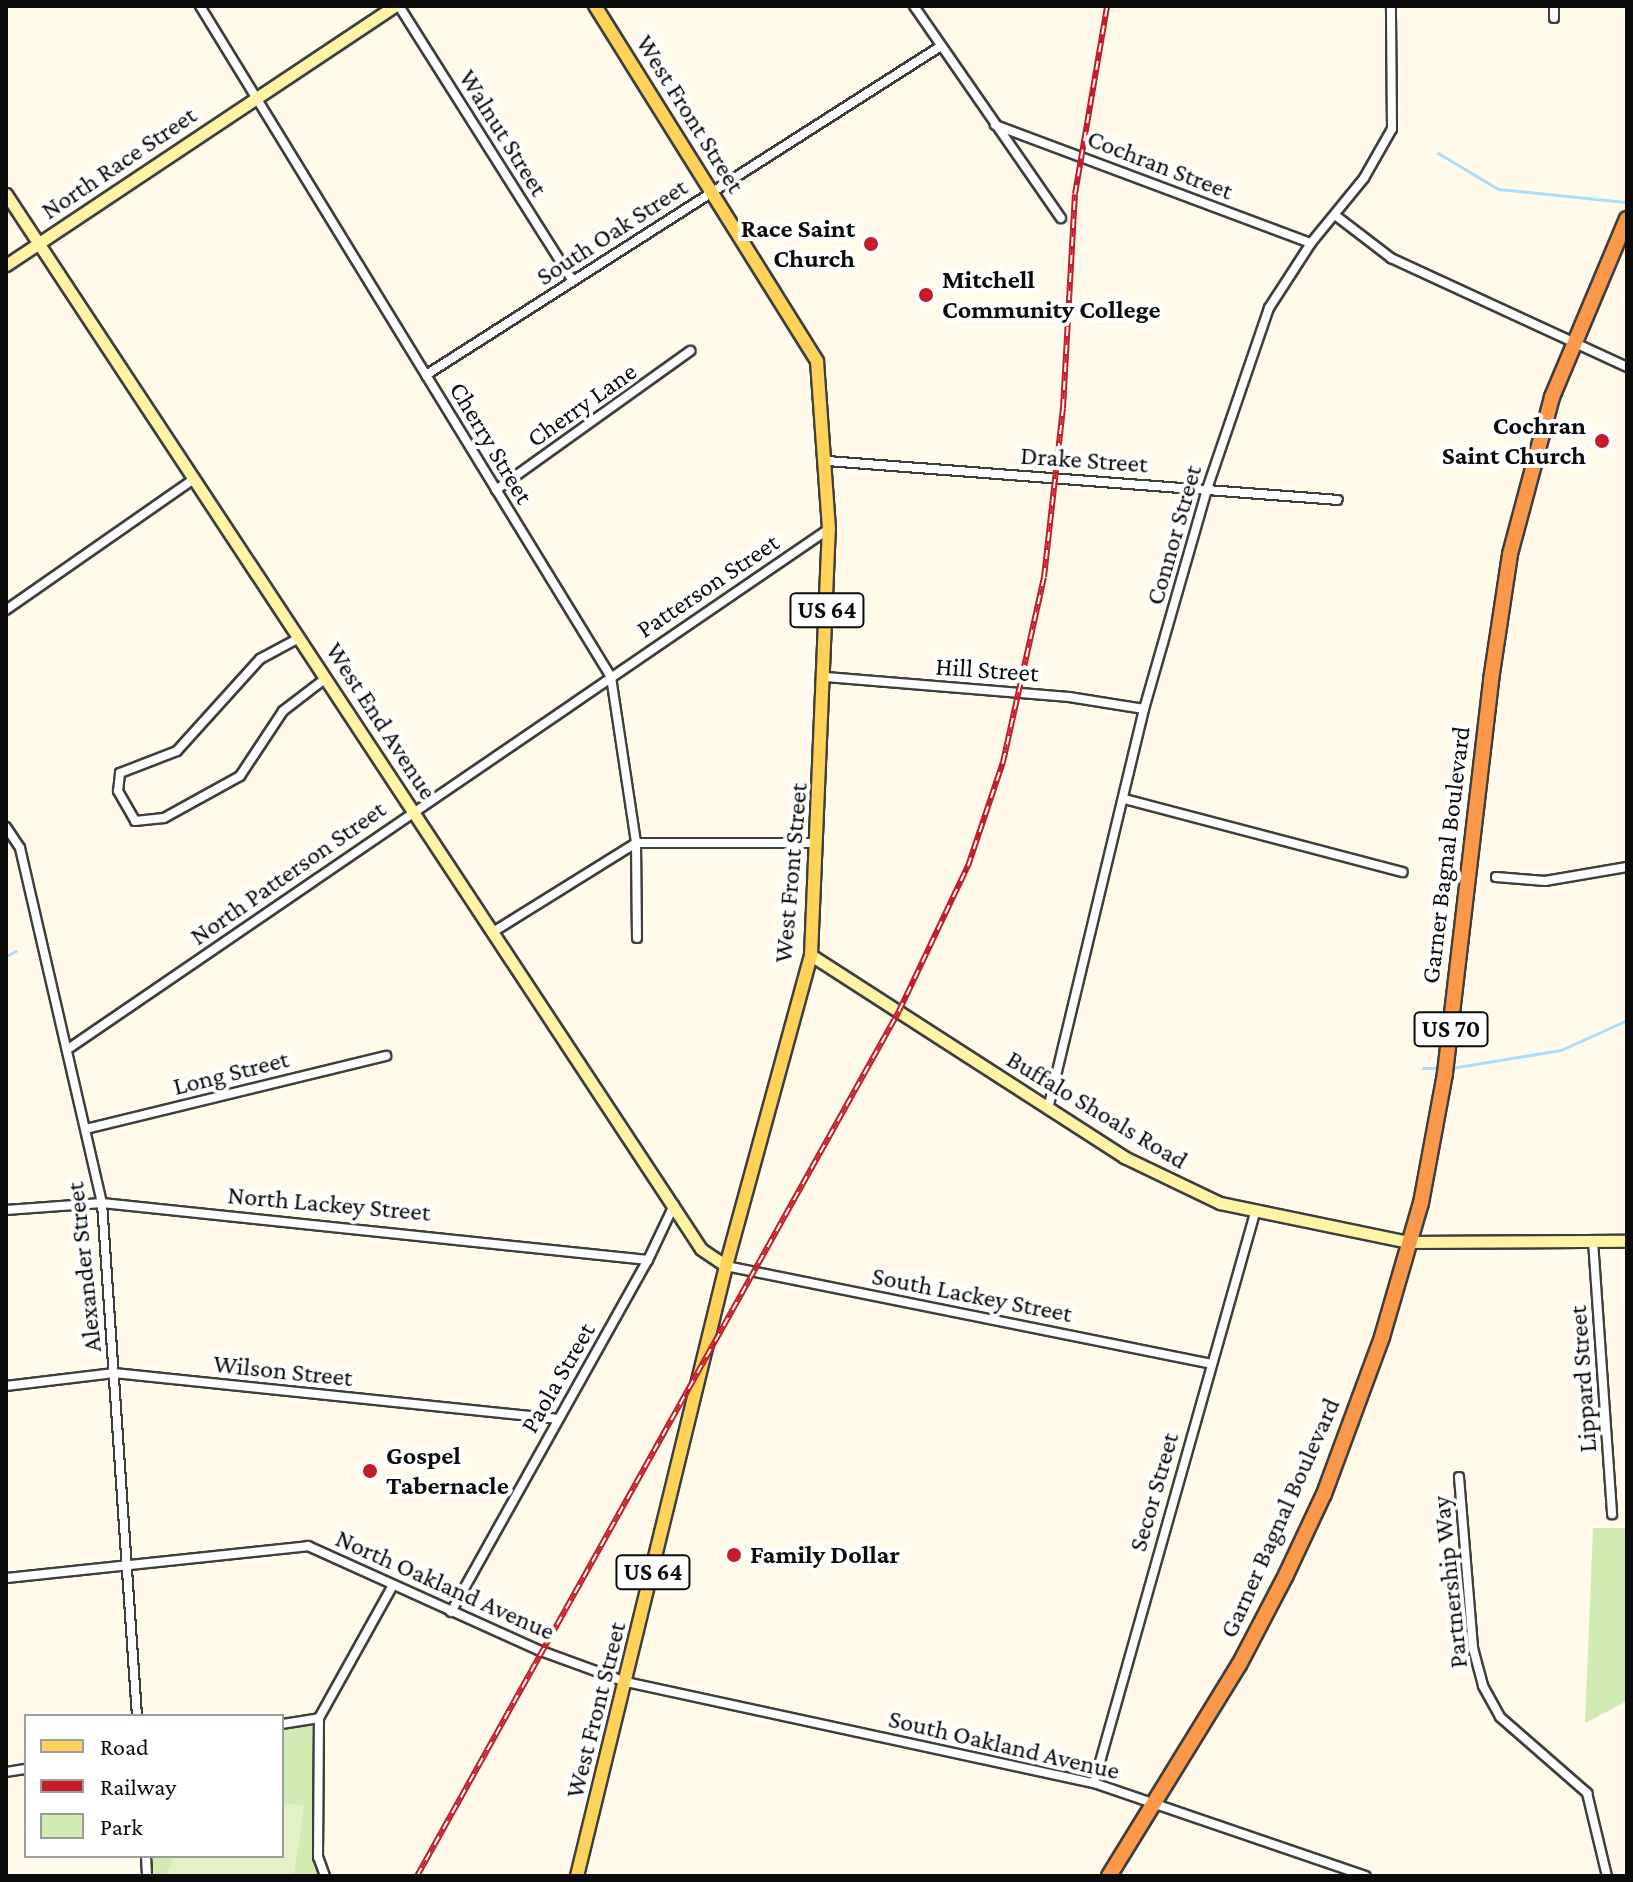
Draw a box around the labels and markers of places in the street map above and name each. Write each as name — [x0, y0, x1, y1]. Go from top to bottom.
place label: Race Saint Church — [741, 213, 855, 274]
marker: Race Saint Church — [862, 235, 880, 253]
place label: Mitchell Community College — [942, 264, 1161, 326]
marker: Mitchell Community College — [917, 286, 935, 304]
place label: Cochran Saint Church — [1442, 410, 1586, 472]
marker: Cochran Saint Church — [1593, 432, 1611, 450]
place label: Gospel Tabernacle — [386, 1440, 509, 1502]
marker: Gospel Tabernacle — [361, 1462, 379, 1480]
place label: Family Dollar — [750, 1539, 900, 1571]
marker: Family Dollar — [725, 1546, 743, 1564]

